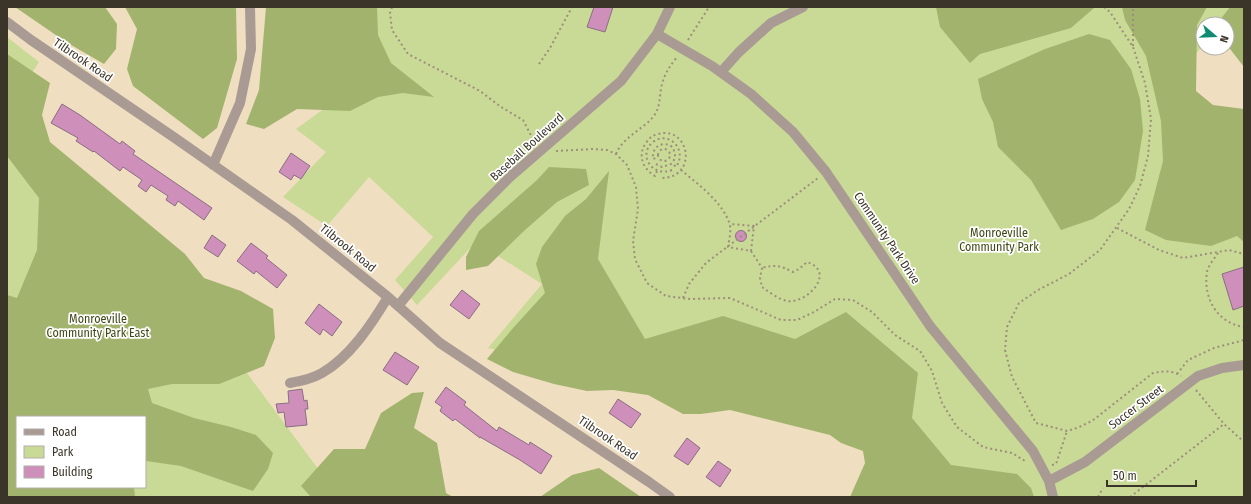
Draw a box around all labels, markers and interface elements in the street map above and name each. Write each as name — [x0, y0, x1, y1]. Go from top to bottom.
north arrow — [1195, 16, 1235, 56]
text: N — [1217, 34, 1231, 44]
street label: Tilbrook Road — [51, 35, 115, 85]
street label: Baseball Boulevard — [487, 110, 567, 184]
street label: Community Park Drive — [851, 189, 923, 287]
street label: Tilbrook Road — [317, 221, 379, 275]
park label: Monroeville Community Park — [959, 226, 1039, 254]
park label: Monroeville Community Park East — [47, 312, 149, 340]
street label: Soccer Street — [1106, 382, 1166, 432]
street label: Tilbrook Road — [576, 413, 640, 463]
legend — [16, 416, 146, 488]
text: Road — [52, 425, 77, 439]
text: Park — [52, 445, 74, 459]
scale bar — [1107, 462, 1196, 488]
text: Building — [52, 465, 93, 479]
text: 50 m — [1113, 469, 1137, 483]

